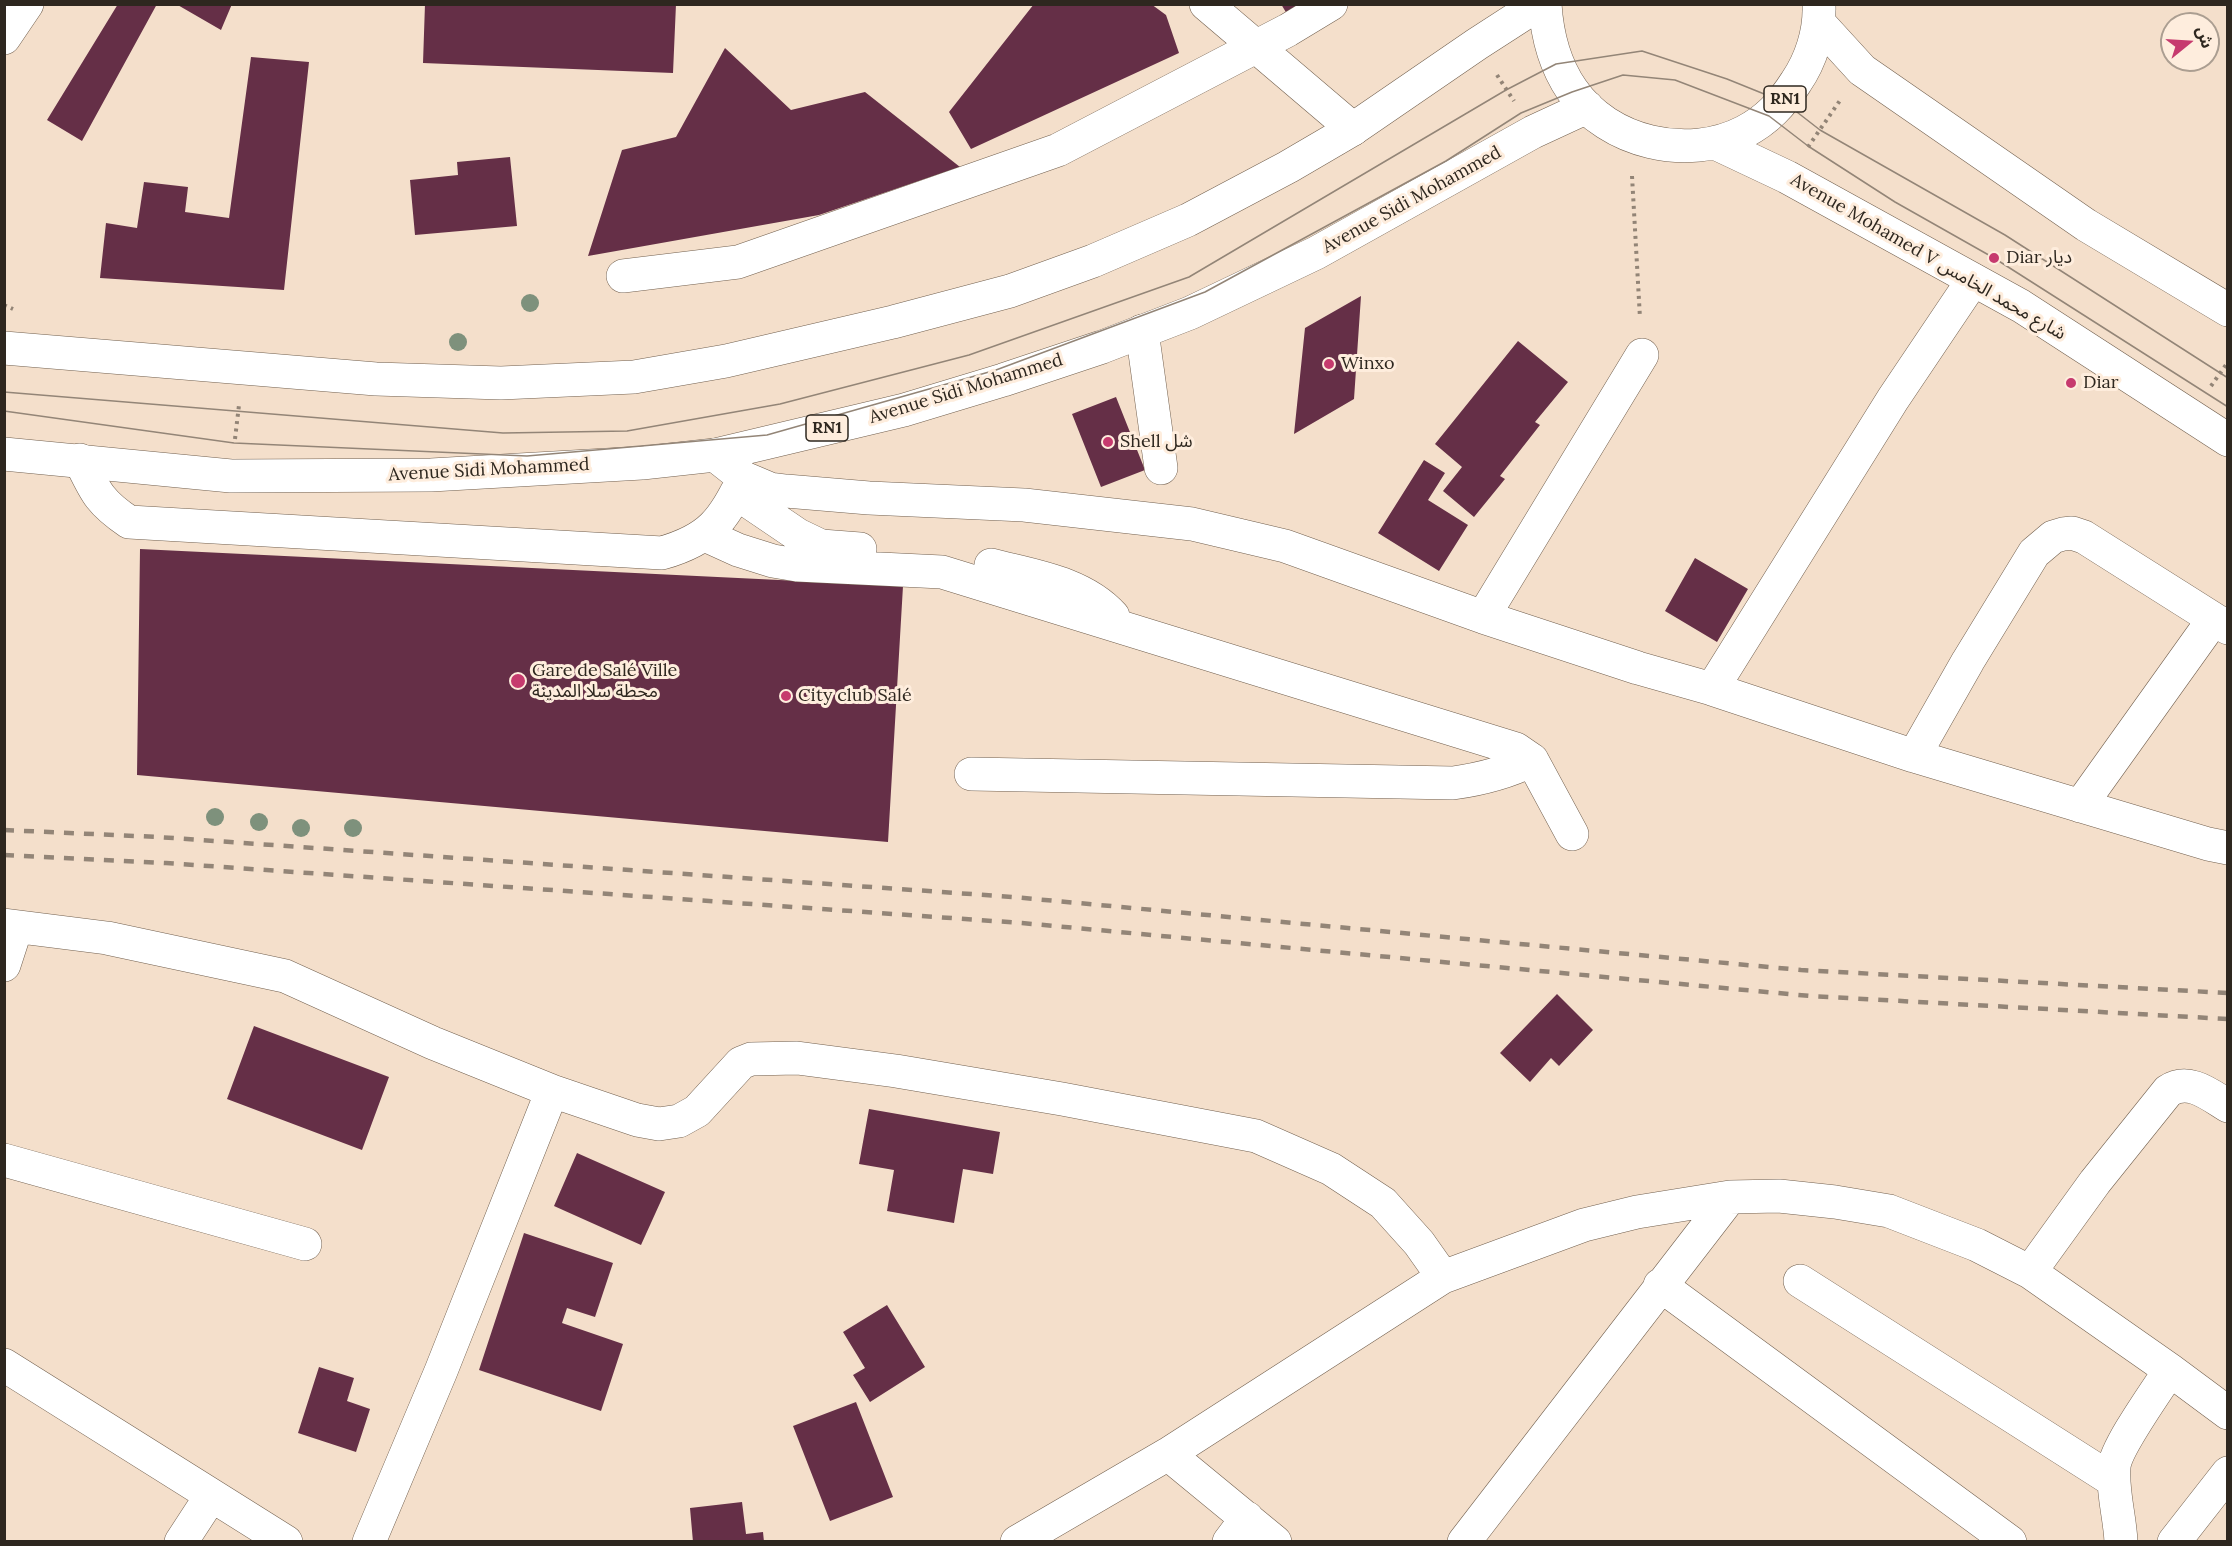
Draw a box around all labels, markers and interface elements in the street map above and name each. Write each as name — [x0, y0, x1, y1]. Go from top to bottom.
north arrow — [2160, 12, 2220, 72]
text: ش — [2192, 24, 2218, 51]
road number: RN1 — [1764, 86, 1806, 112]
street label: Avenue Sidi Mohammed — [1319, 142, 1505, 258]
street label: Avenue Mohamed V شارع محمد الخامس — [1787, 169, 2069, 345]
place label: Diar ديار — [2006, 247, 2072, 269]
marker: Diar ديار — [1987, 251, 2001, 265]
street label: Avenue Sidi Mohammed — [867, 349, 1065, 429]
place label: Winxo — [1341, 353, 1395, 375]
marker: Winxo — [1322, 357, 1336, 371]
place label: Diar — [2083, 372, 2119, 394]
marker: Diar — [2064, 376, 2078, 390]
road number: RN1 — [806, 415, 848, 441]
place label: Shell شل — [1120, 431, 1193, 453]
marker: Shell شل — [1101, 435, 1115, 449]
street label: Avenue Sidi Mohammed — [388, 454, 590, 486]
place label: Gare de Salé Ville محطة سلا المدينة — [532, 660, 677, 702]
marker: Gare de Salé Ville محطة سلا المدينة — [509, 672, 527, 690]
place label: City club Salé — [798, 685, 912, 707]
marker: City club Salé — [779, 689, 793, 703]

